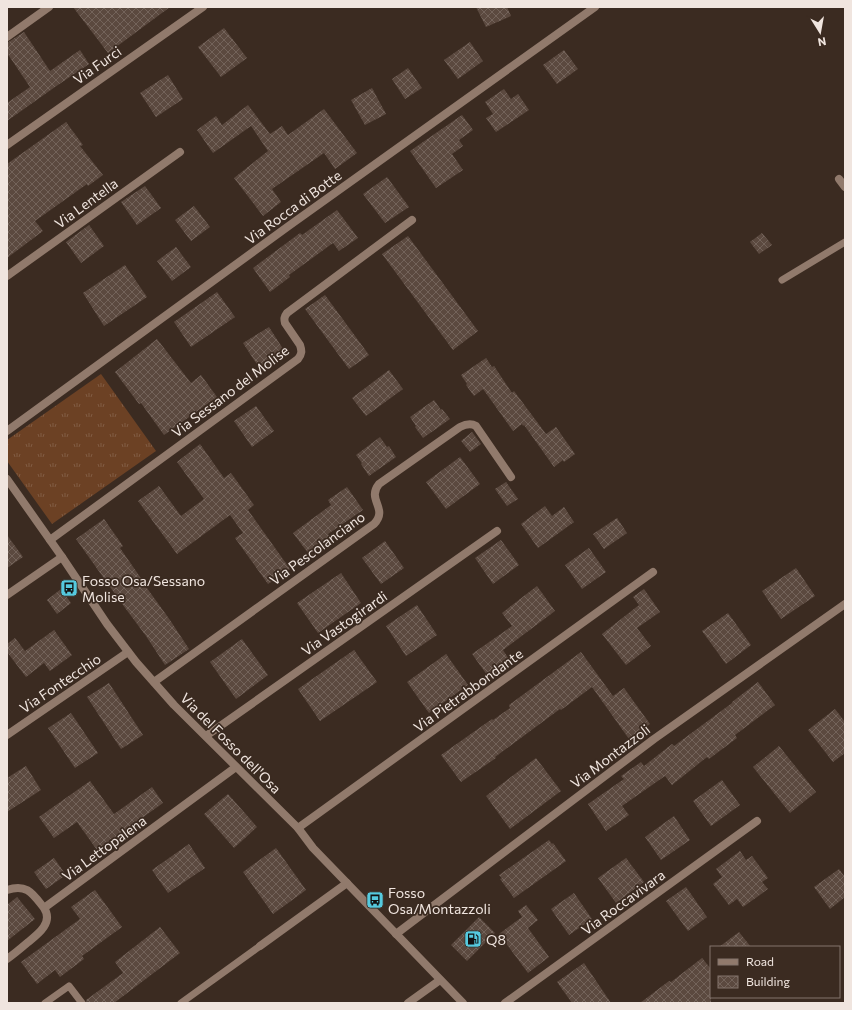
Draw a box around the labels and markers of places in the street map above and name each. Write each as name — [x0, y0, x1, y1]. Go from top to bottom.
place label: Fosso Osa/Sessano Molise — [82, 572, 205, 605]
bus stop icon: Fosso Osa/Sessano Molise — [59, 578, 79, 598]
place label: Fosso Osa/Montazzoli — [388, 884, 491, 917]
bus stop icon: Fosso Osa/Montazzoli — [365, 890, 385, 910]
fuel station icon: Q8 — [463, 929, 483, 949]
place label: Q8 — [486, 931, 506, 948]

